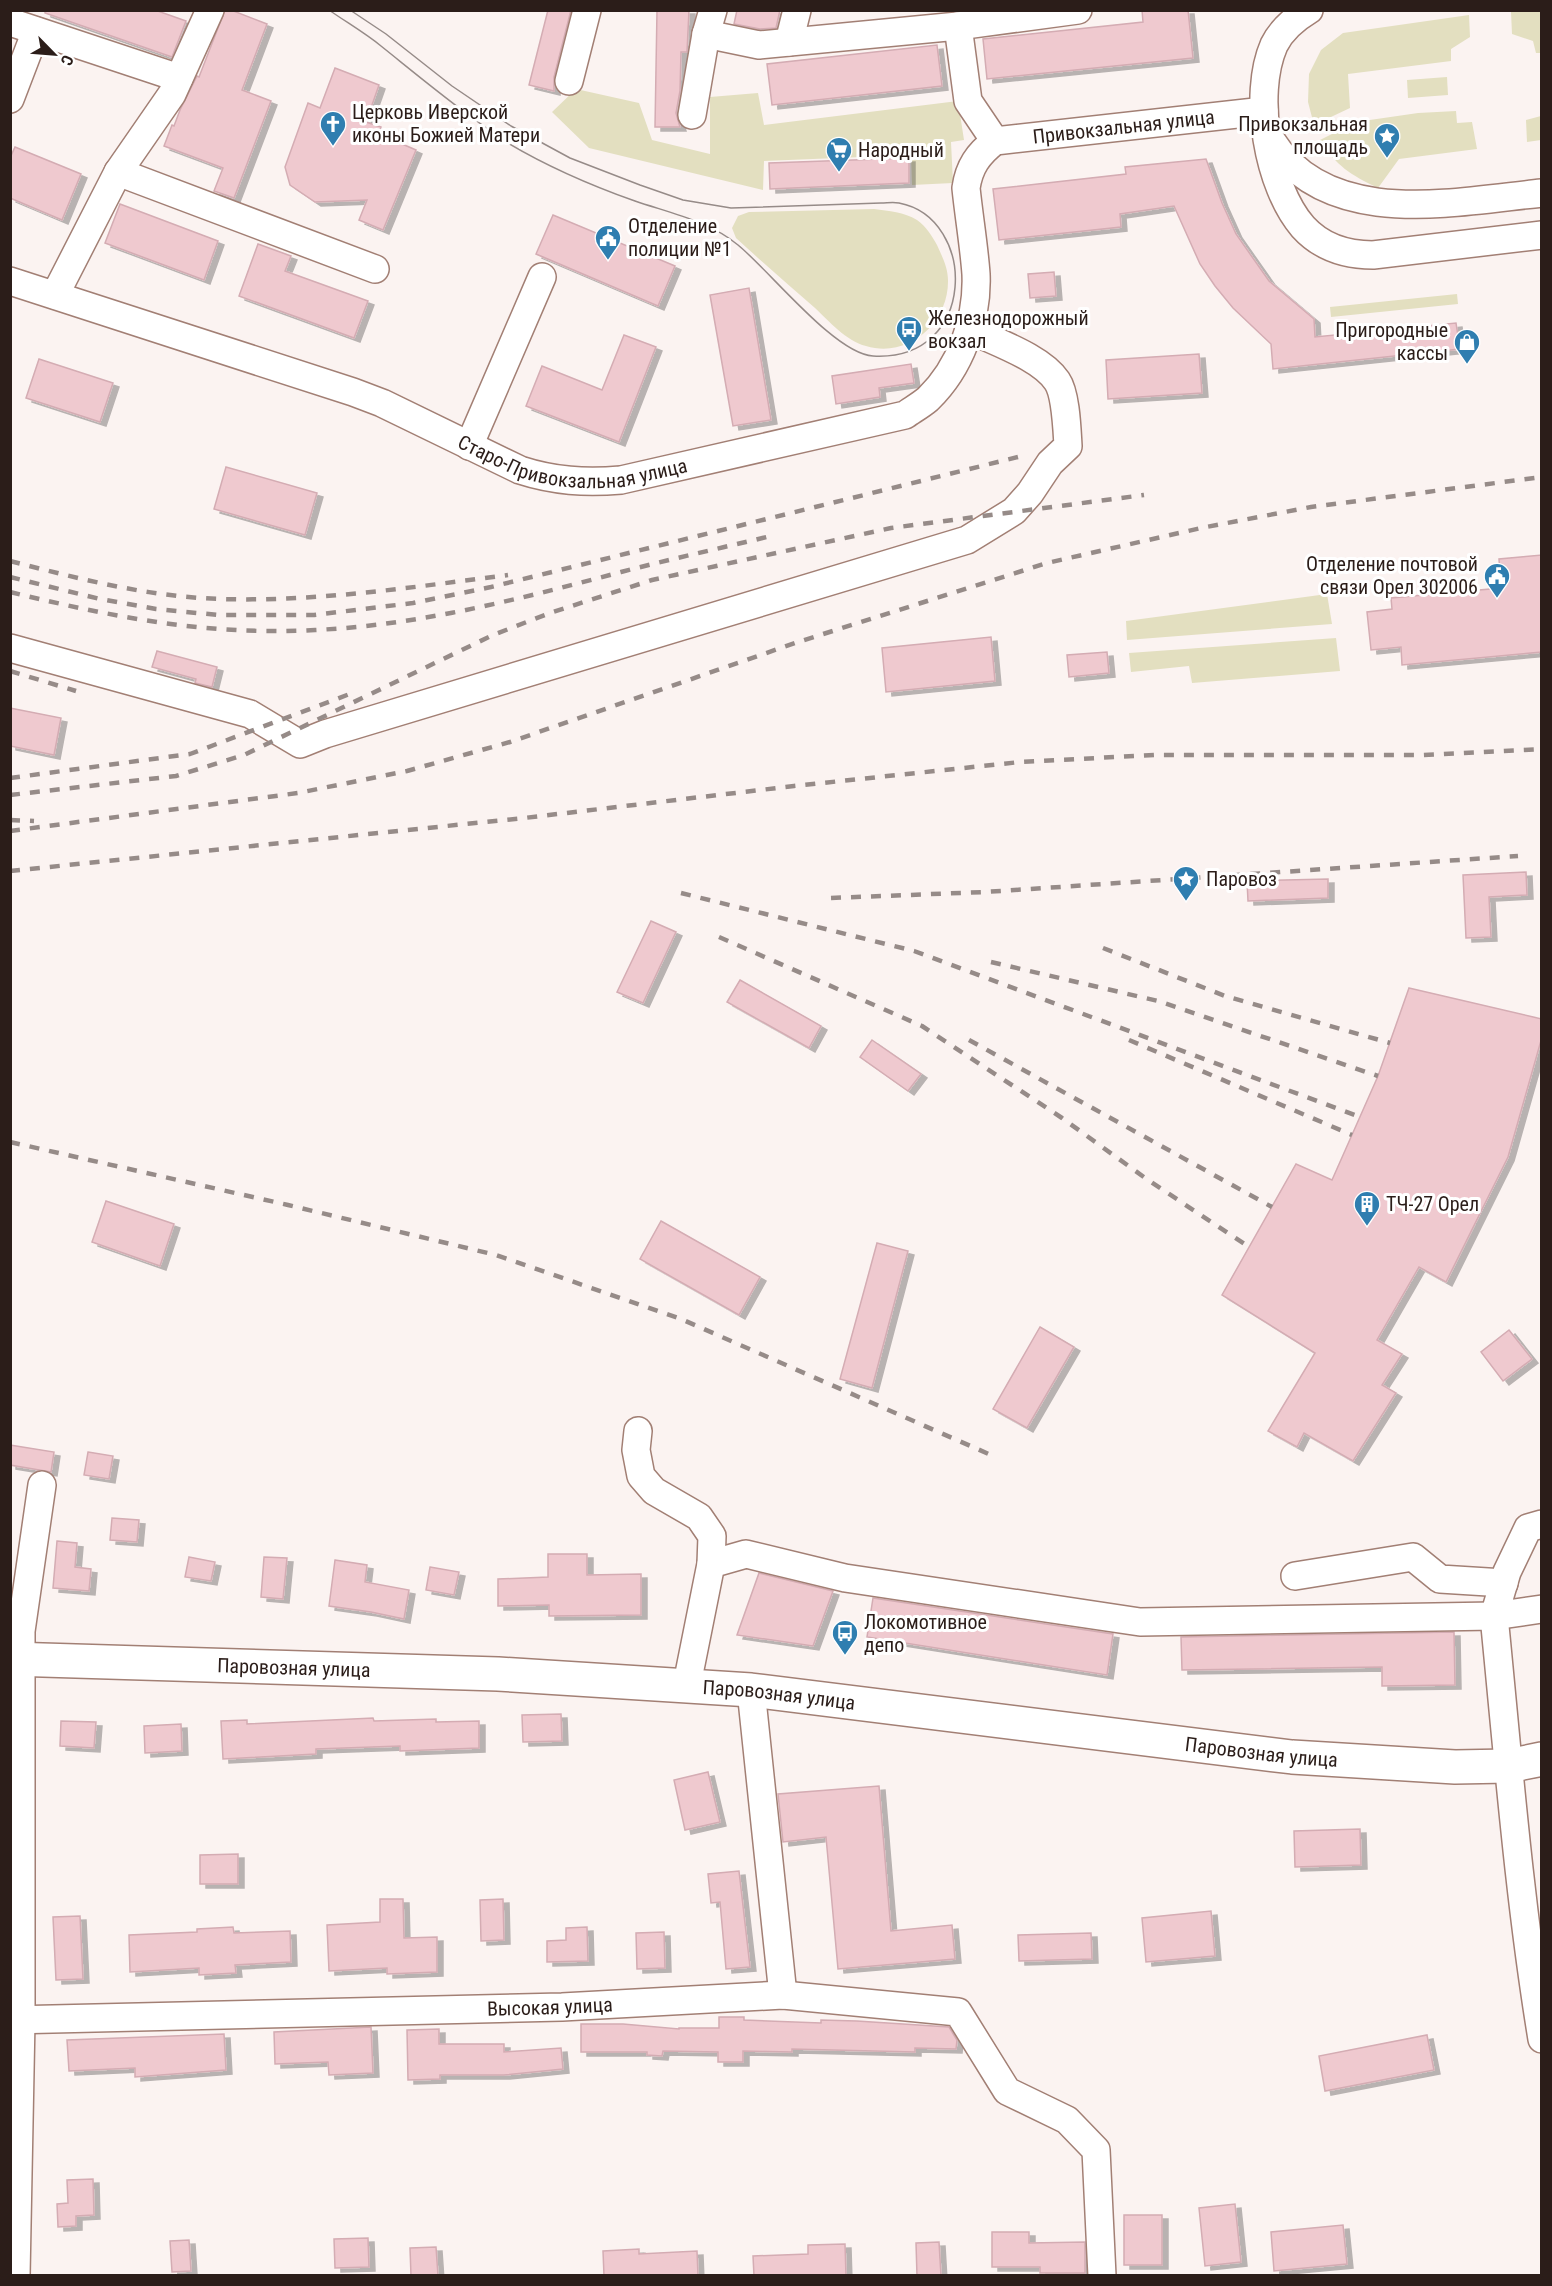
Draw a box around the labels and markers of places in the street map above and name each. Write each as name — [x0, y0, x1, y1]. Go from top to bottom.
place label: Церковь Иверской иконы Божией Матери — [352, 100, 540, 147]
church icon: Церковь Иверской иконы Божией Матери — [318, 109, 348, 147]
place label: Привокзальная площадь — [1238, 112, 1368, 159]
place icon: Привокзальная площадь — [1372, 121, 1402, 159]
supermarket icon: Народный — [824, 135, 854, 173]
place label: Народный — [858, 138, 944, 162]
place label: Отделение полиции №1 — [628, 214, 732, 261]
public building icon: Отделение полиции №1 — [593, 223, 623, 261]
place label: Железнодорожный вокзал — [928, 306, 1089, 353]
bus stop icon: Железнодорожный вокзал — [894, 314, 924, 352]
place label: Пригородные кассы — [1335, 318, 1448, 365]
shop icon: Пригородные кассы — [1452, 327, 1482, 365]
place label: Отделение почтовой связи Орел 302006 — [1306, 552, 1478, 599]
public building icon: Отделение почтовой связи Орел 302006 — [1482, 561, 1512, 599]
place icon: Паровоз — [1171, 864, 1201, 902]
place label: Паровоз — [1206, 867, 1277, 891]
building icon: ТЧ-27 Орел — [1352, 1189, 1382, 1227]
place label: ТЧ-27 Орел — [1386, 1192, 1479, 1216]
place label: Локомотивное депо — [864, 1610, 987, 1657]
bus stop icon: Локомотивное депо — [830, 1618, 860, 1656]

